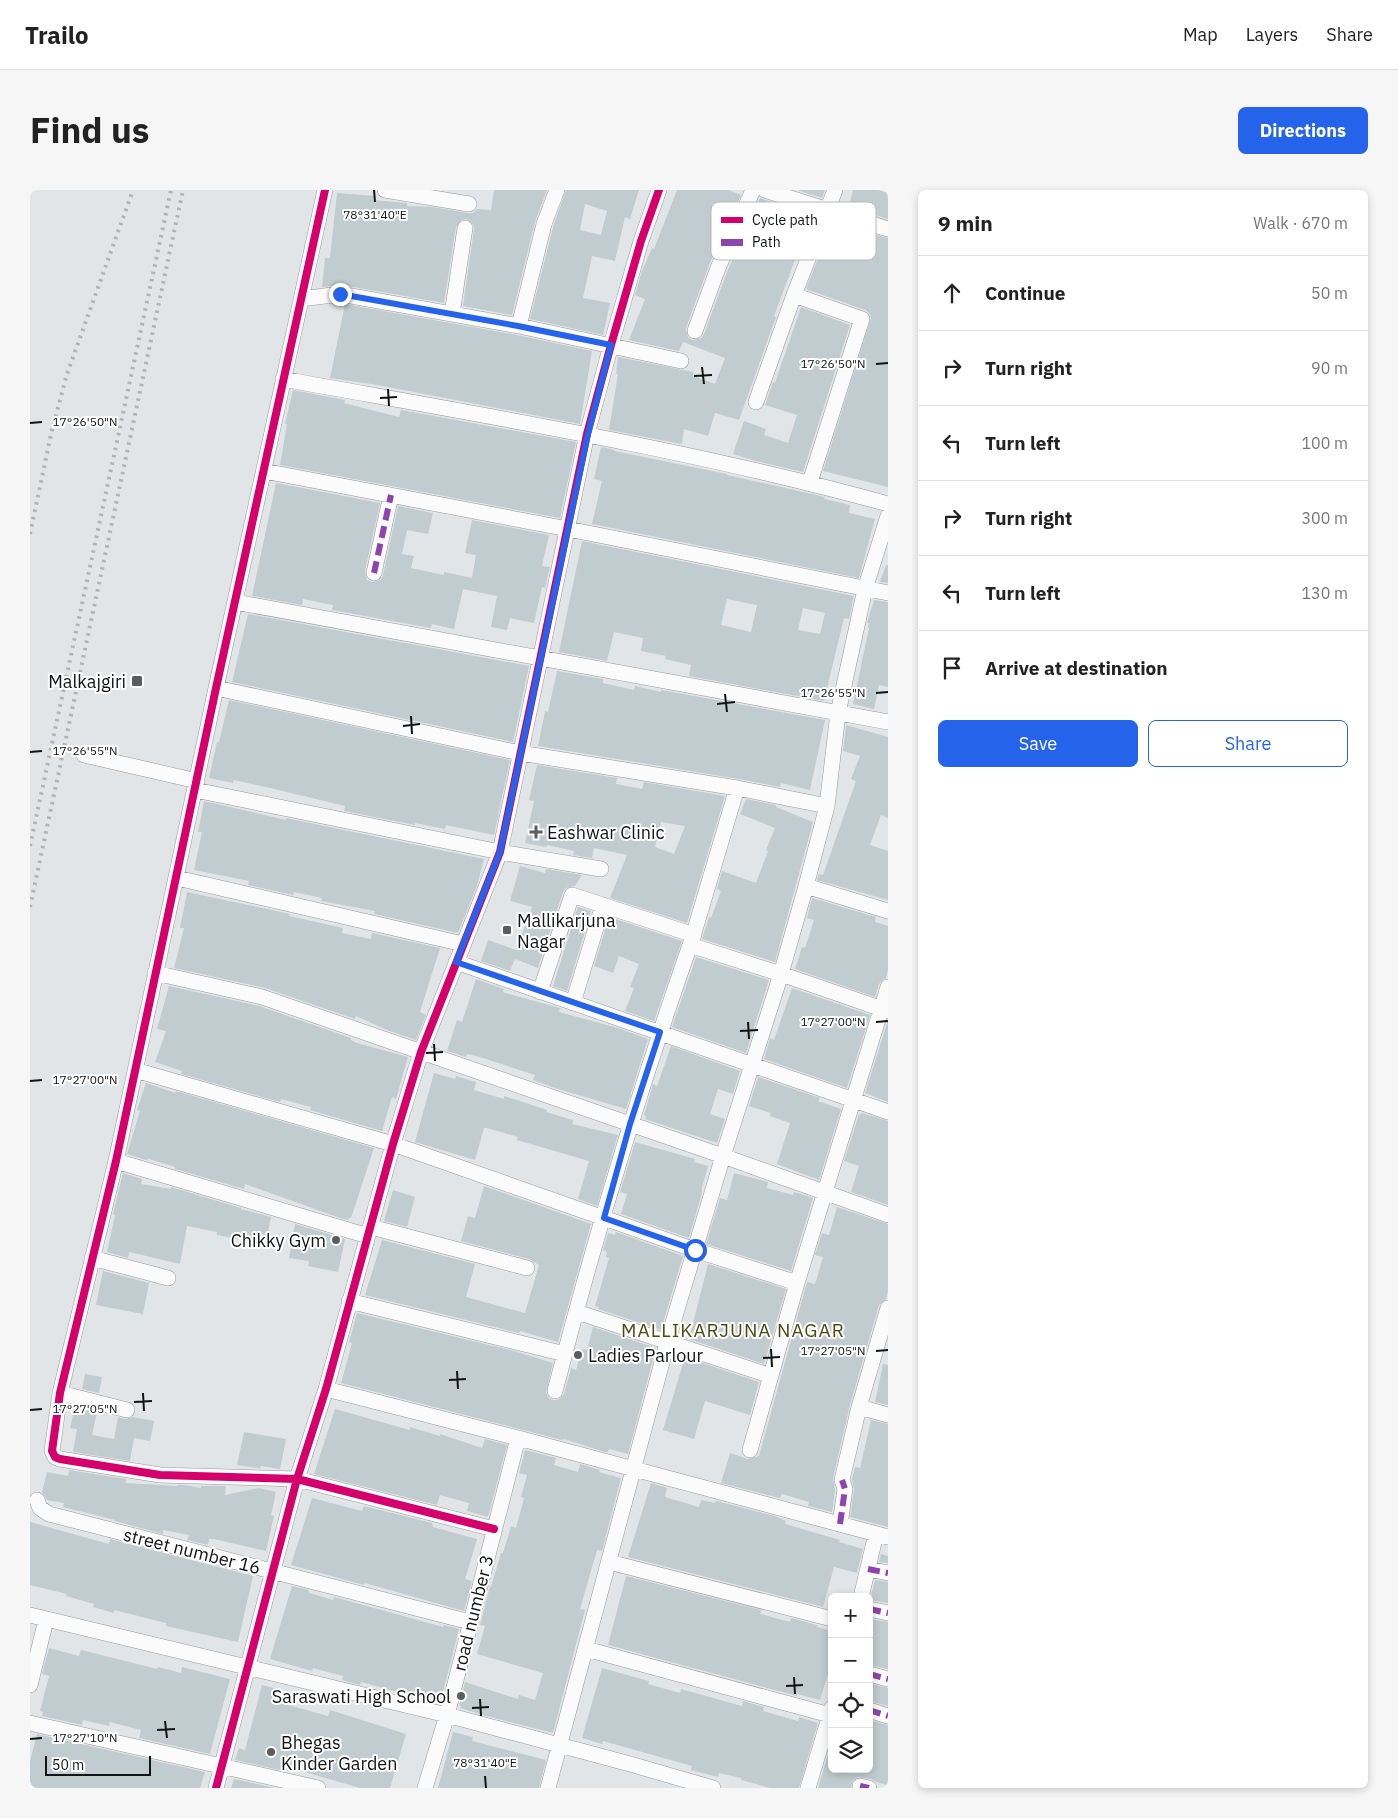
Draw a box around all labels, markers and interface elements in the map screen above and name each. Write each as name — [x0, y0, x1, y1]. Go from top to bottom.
text: Trailo — [25, 19, 89, 51]
text: Map — [1183, 23, 1218, 46]
text: Layers — [1246, 23, 1298, 46]
text: Share — [1326, 23, 1373, 46]
text: Find us — [30, 107, 149, 153]
button: Directions — [1238, 107, 1368, 154]
legend — [711, 202, 876, 260]
text: 78°31'40"E — [343, 207, 407, 222]
text: 9 min — [938, 209, 993, 237]
text: Cycle path — [752, 211, 818, 229]
text: Walk · 670 m — [1253, 213, 1348, 233]
text: Path — [752, 233, 781, 251]
icon: ahead — [938, 279, 966, 307]
text: Continue — [985, 281, 1065, 305]
route end — [329, 283, 352, 306]
text: 50 m — [1311, 283, 1348, 303]
icon: right — [938, 354, 966, 382]
text: 17°26'50"N — [800, 356, 866, 371]
text: Turn right — [985, 356, 1072, 380]
text: 90 m — [1311, 358, 1348, 378]
text: 17°26'50"N — [52, 414, 118, 429]
icon: left — [938, 429, 966, 457]
text: Turn left — [985, 431, 1061, 455]
text: 100 m — [1301, 433, 1348, 453]
icon: right — [938, 504, 966, 532]
text: Turn right — [985, 506, 1072, 530]
text: 300 m — [1301, 508, 1348, 528]
icon: left — [938, 579, 966, 607]
text: Turn left — [985, 581, 1061, 605]
text: 130 m — [1301, 583, 1348, 603]
icon: arrive — [938, 654, 966, 682]
text: Arrive at destination — [985, 656, 1168, 680]
place label: Malkajgiri — [48, 670, 126, 693]
marker: Malkajgiri — [130, 674, 144, 688]
text: 17°26'55"N — [800, 685, 866, 700]
button: Save — [938, 720, 1138, 767]
button: Share — [1148, 720, 1348, 767]
text: 17°26'55"N — [52, 743, 118, 758]
place label: Eashwar Clinic — [547, 821, 665, 844]
marker: Eashwar Clinic — [529, 825, 543, 839]
place label: Mallikarjuna Nagar — [517, 909, 616, 953]
marker: Mallikarjuna Nagar — [501, 924, 513, 936]
text: 17°27'00"N — [800, 1014, 866, 1029]
text: 17°27'00"N — [52, 1072, 118, 1087]
place label: Chikky Gym — [231, 1229, 326, 1252]
marker: Chikky Gym — [330, 1234, 342, 1246]
route start — [684, 1239, 707, 1262]
district label: MALLIKARJUNA NAGAR — [621, 1318, 845, 1342]
text: 17°27'05"N — [800, 1343, 866, 1358]
place label: Ladies Parlour — [588, 1344, 704, 1367]
marker: Ladies Parlour — [572, 1349, 584, 1361]
text: 17°27'05"N — [52, 1401, 118, 1416]
street label: street number 16 — [121, 1523, 263, 1579]
street label: road number 3 — [447, 1552, 499, 1674]
map controls — [828, 1593, 873, 1773]
button: + — [828, 1593, 873, 1638]
button: − — [828, 1638, 873, 1683]
button: locate — [828, 1683, 873, 1728]
place label: Saraswati High School — [272, 1685, 451, 1708]
marker: Saraswati High School — [455, 1690, 467, 1702]
button: layers — [828, 1728, 873, 1773]
text: 17°27'10"N — [52, 1730, 118, 1745]
place label: Bhegas Kinder Garden — [281, 1731, 397, 1775]
marker: Bhegas Kinder Garden — [265, 1746, 277, 1758]
scale bar — [45, 1753, 151, 1776]
text: 78°31'40"E — [453, 1755, 517, 1770]
text: 50 m — [52, 1756, 84, 1774]

